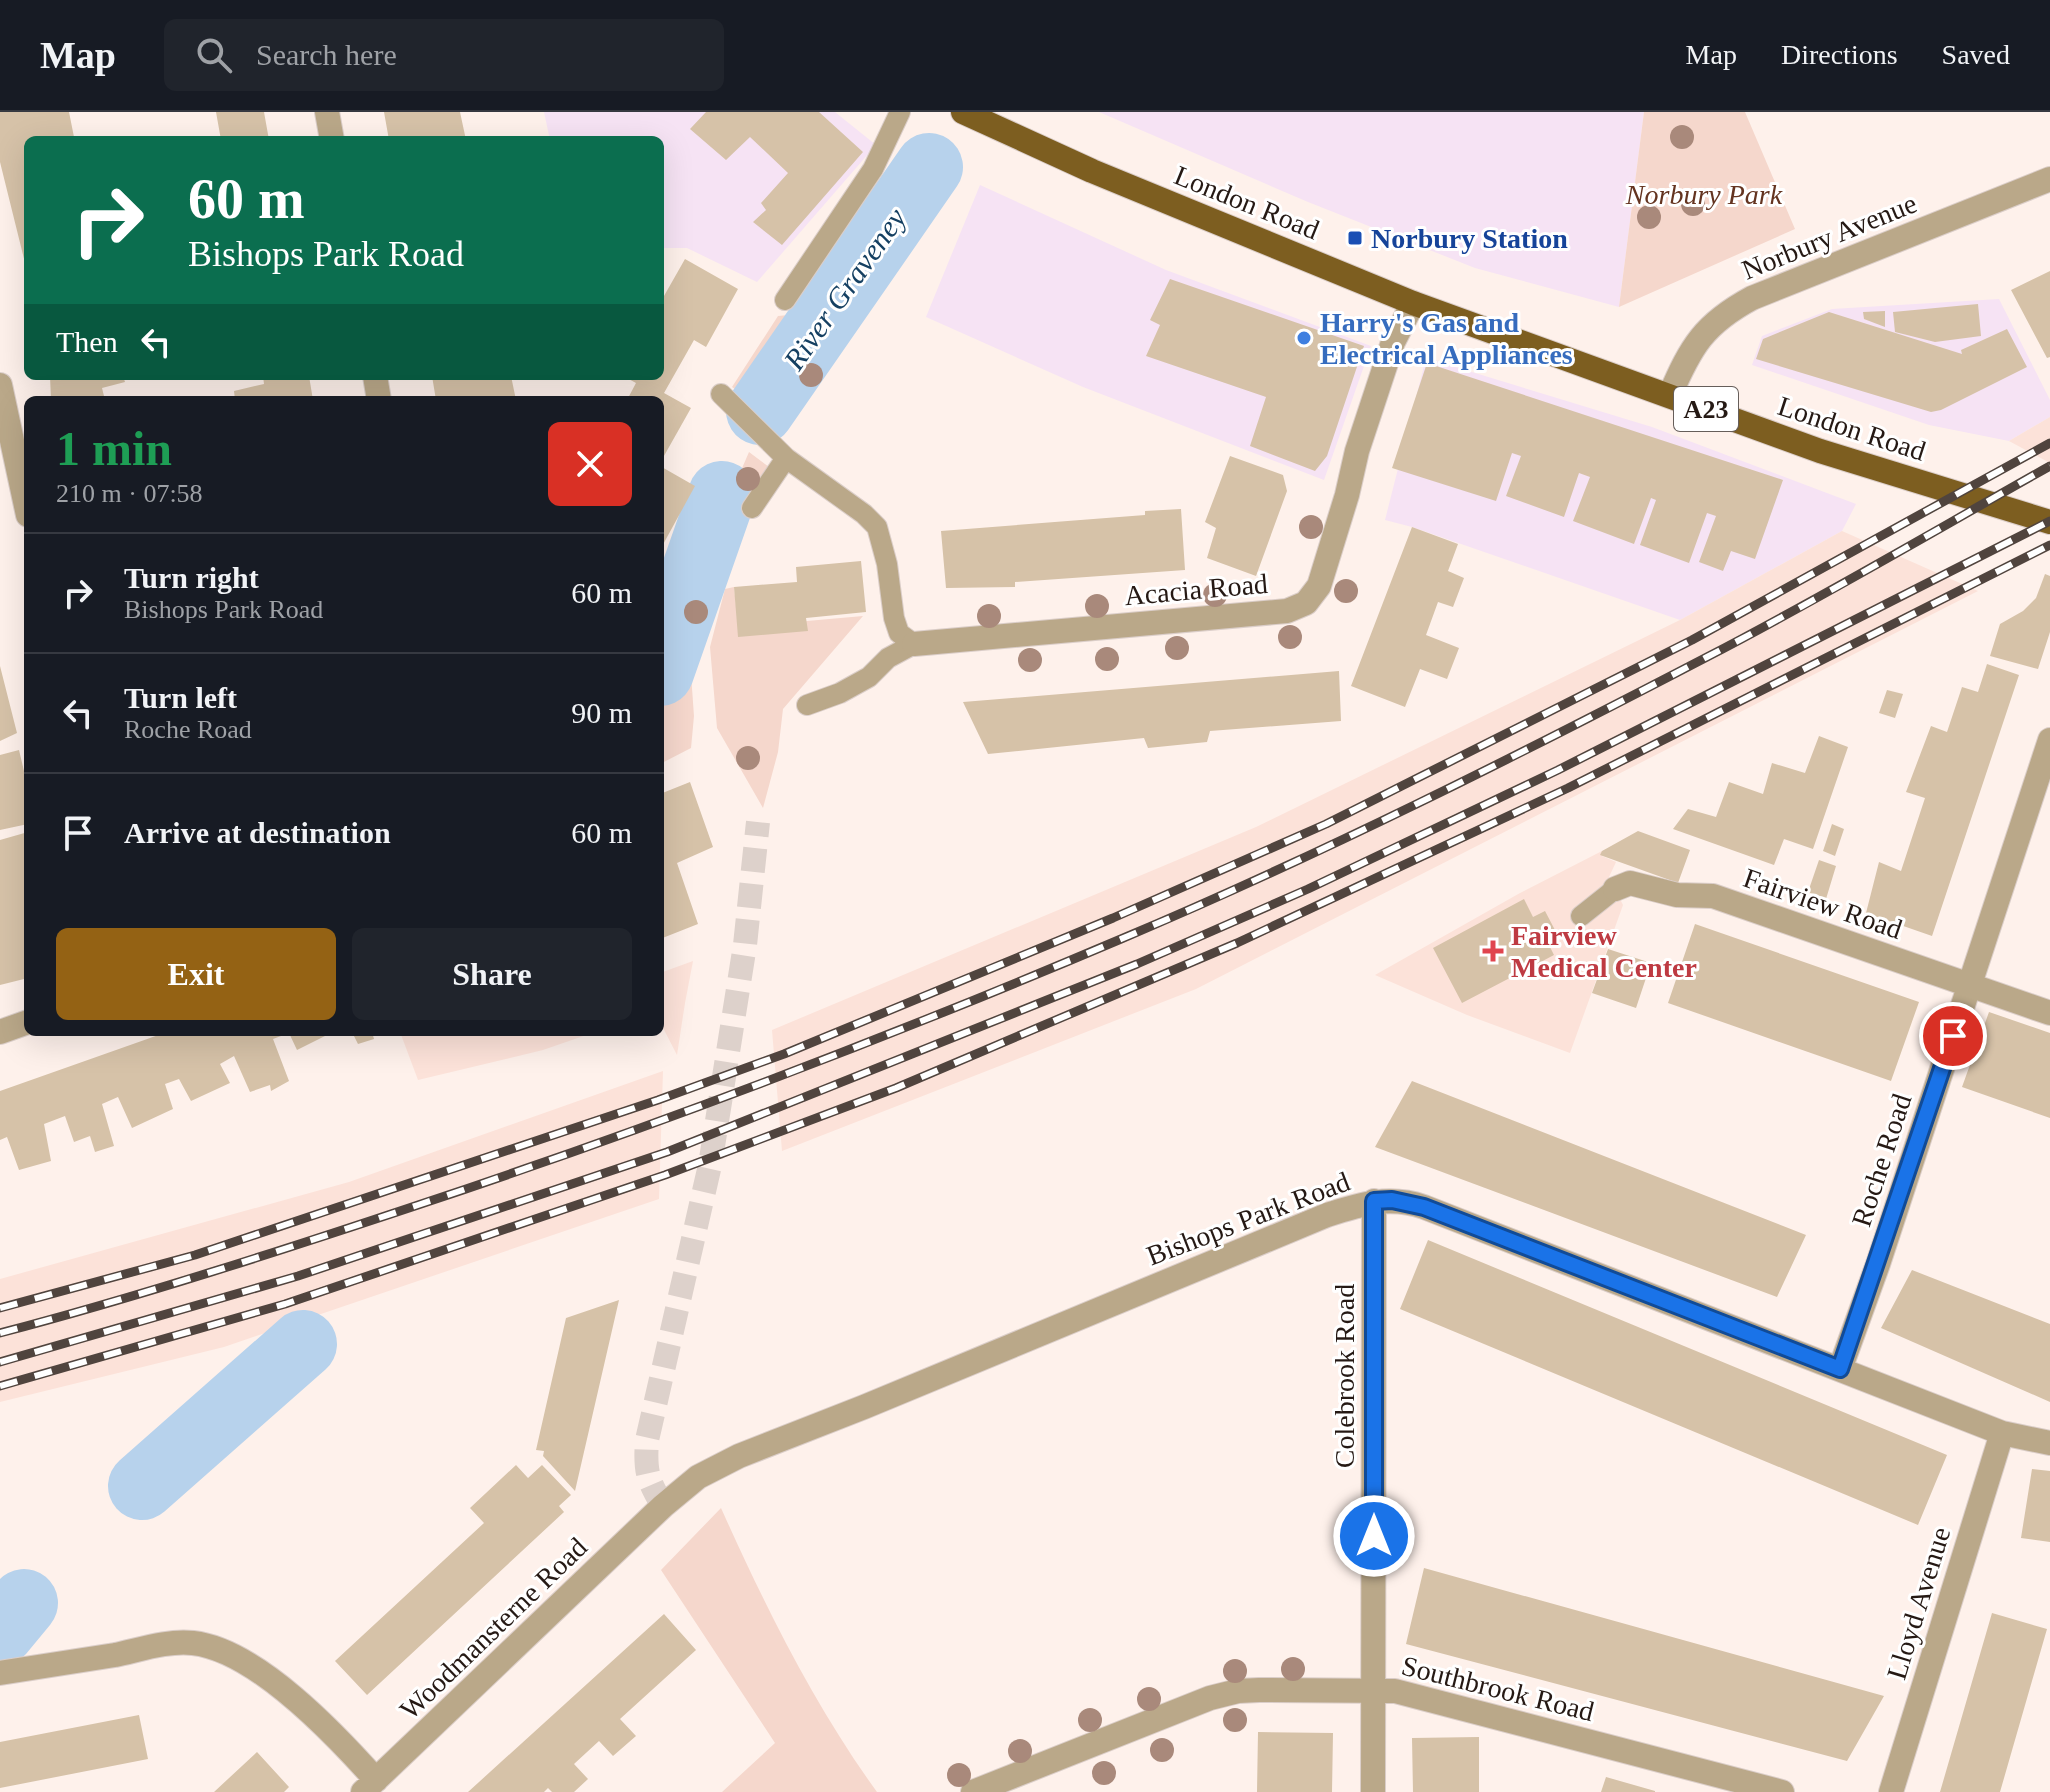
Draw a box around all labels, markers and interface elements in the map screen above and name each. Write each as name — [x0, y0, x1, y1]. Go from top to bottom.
search box — [164, 19, 724, 91]
icon: search — [192, 33, 236, 77]
text: Map — [40, 34, 116, 76]
text: Search here — [256, 38, 397, 71]
text: Map — [1686, 39, 1737, 70]
text: Directions — [1781, 39, 1898, 70]
text: Saved — [1942, 39, 2010, 70]
street label: London Road — [1170, 159, 1324, 246]
icon: right — [56, 168, 160, 272]
text: 60 m — [188, 168, 305, 230]
park label: Norbury Park — [1625, 179, 1783, 210]
street label: Norbury Avenue — [1737, 187, 1921, 286]
water label: River Graveney — [776, 201, 913, 376]
place label: Norbury Station — [1371, 223, 1568, 254]
marker: Norbury Station — [1346, 229, 1364, 247]
text: Bishops Park Road — [188, 234, 464, 274]
place label: Harry's Gas and Electrical Appliances — [1320, 307, 1573, 370]
icon: left — [134, 320, 178, 364]
text: Then — [56, 325, 118, 358]
marker: Harry's Gas and Electrical Appliances — [1295, 329, 1313, 347]
road number: A23 — [1674, 387, 1738, 431]
street label: London Road — [1774, 390, 1929, 467]
text: 1 min — [56, 422, 172, 475]
button: close — [548, 422, 632, 506]
text: 210 m · 07:58 — [56, 479, 203, 508]
text: Turn right — [124, 561, 259, 594]
street label: Acacia Road — [1123, 568, 1269, 611]
icon: right — [56, 571, 100, 615]
text: 60 m — [571, 576, 632, 609]
text: Bishops Park Road — [124, 595, 323, 624]
text: Turn left — [124, 681, 237, 714]
icon: left — [56, 691, 100, 735]
text: 90 m — [571, 696, 632, 729]
text: Roche Road — [124, 715, 252, 744]
icon: arrive — [56, 811, 100, 855]
text: Arrive at destination — [124, 816, 391, 849]
text: 60 m — [571, 816, 632, 849]
street label: Fairview Road — [1739, 862, 1906, 945]
place label: Fairview Medical Center — [1511, 920, 1697, 983]
button: Exit — [56, 928, 336, 1020]
button: Share — [352, 928, 632, 1020]
marker: Fairview Medical Center — [1482, 940, 1504, 962]
pin — [1919, 1002, 1987, 1070]
icon: arrive — [1931, 1014, 1975, 1058]
street label: Roche Road — [1845, 1090, 1917, 1230]
street label: Bishops Park Road — [1142, 1166, 1354, 1271]
street label: Colebrook Road — [1329, 1284, 1360, 1468]
position arrow — [1332, 1494, 1416, 1578]
street label: Lloyd Avenue — [1881, 1523, 1956, 1683]
street label: Woodmansterne Road — [394, 1531, 593, 1725]
street label: Southbrook Road — [1399, 1650, 1597, 1727]

